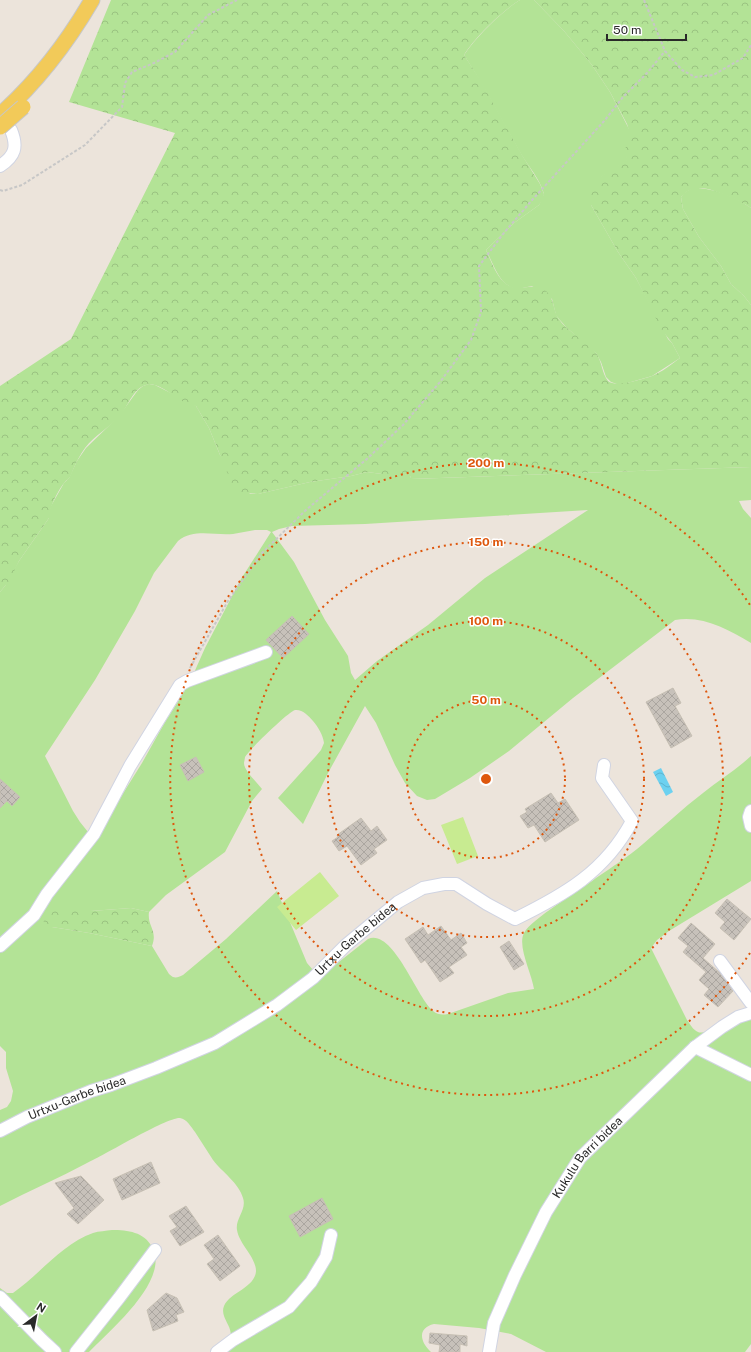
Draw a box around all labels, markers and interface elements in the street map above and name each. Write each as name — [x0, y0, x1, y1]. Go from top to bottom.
scale bar — [607, 16, 686, 42]
text: 50 m — [613, 23, 641, 37]
text: 200 m — [468, 456, 504, 470]
text: 150 m — [469, 535, 503, 549]
text: 100 m — [469, 614, 503, 628]
text: 50 m — [471, 693, 501, 707]
centre of rings — [479, 772, 493, 786]
street label: Urtxu-Garbe bidea — [312, 900, 399, 979]
street label: Urtxu-Garbe bidea — [26, 1073, 128, 1123]
street label: Kukulu Barri bidea — [549, 1114, 625, 1201]
north arrow — [16, 1296, 56, 1336]
text: N — [34, 1300, 48, 1315]

